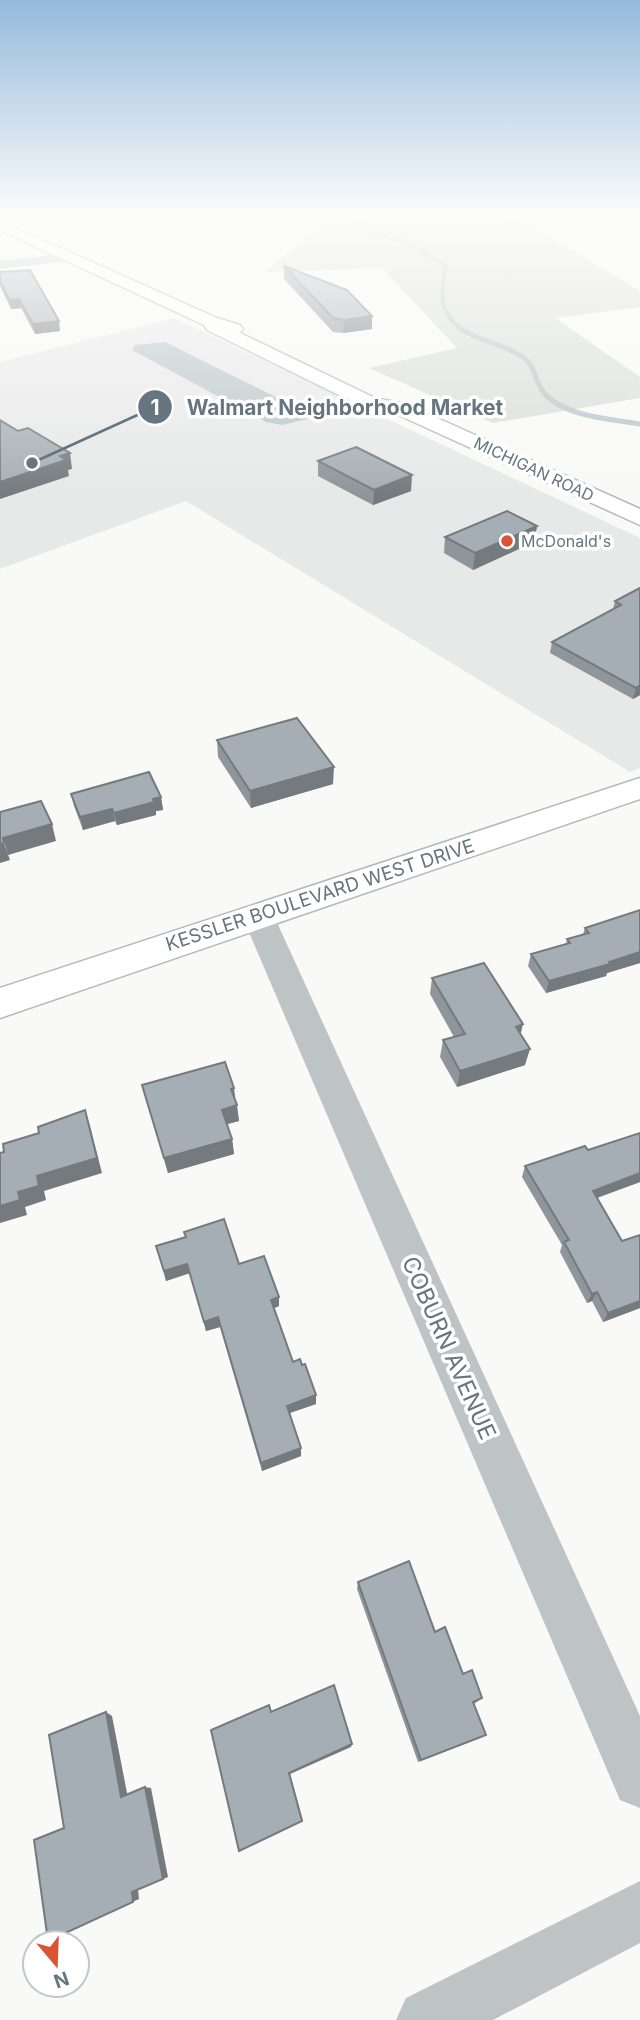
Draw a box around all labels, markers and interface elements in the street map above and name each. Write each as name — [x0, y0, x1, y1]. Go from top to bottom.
callout: Walmart Neighborhood Market — [137, 386, 517, 428]
text: 1 — [150, 395, 160, 420]
text: Walmart Neighborhood Market — [187, 395, 504, 420]
street label: MICHIGAN ROAD — [471, 432, 597, 506]
place label: McDonald's — [521, 531, 611, 551]
marker: McDonald's — [499, 533, 515, 549]
street label: KESSLER BOULEVARD WEST DRIVE — [163, 834, 477, 956]
street label: COBURN AVENUE — [396, 1252, 502, 1444]
north arrow — [21, 1929, 91, 1999]
text: N — [51, 1966, 72, 1993]

